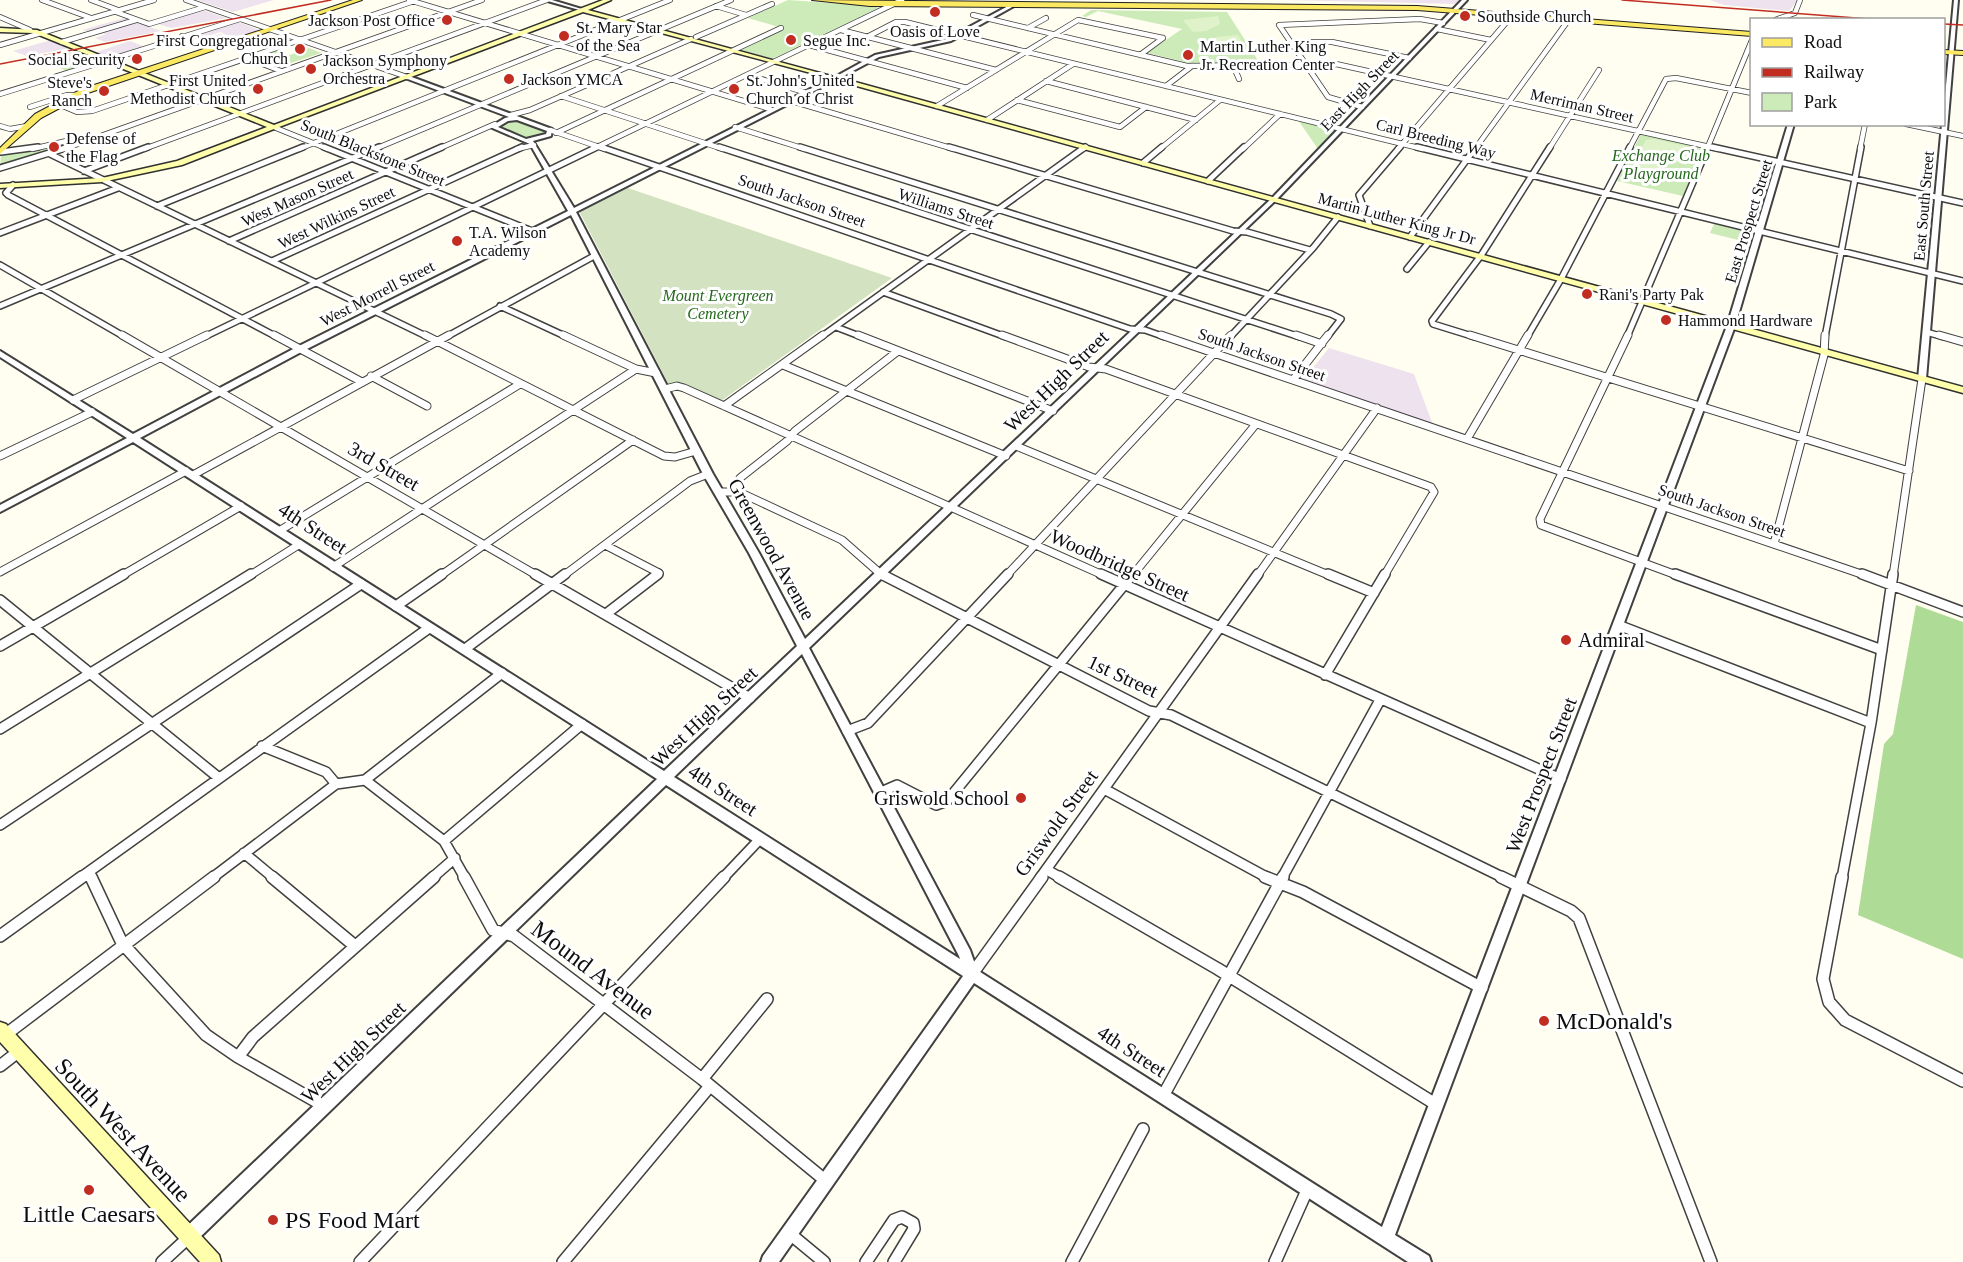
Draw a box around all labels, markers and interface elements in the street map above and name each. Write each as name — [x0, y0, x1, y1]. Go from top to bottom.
marker: Oasis of Love — [928, 5, 942, 19]
place label: Southside Church — [1477, 8, 1591, 25]
marker: Southside Church — [1458, 9, 1472, 23]
place label: Jackson Post Office — [308, 12, 435, 29]
marker: Jackson Post Office — [440, 13, 454, 27]
legend — [1750, 18, 1945, 126]
place label: St. Mary Star of the Sea — [576, 19, 662, 54]
place label: Oasis of Love — [890, 23, 980, 40]
marker: St. Mary Star of the Sea — [557, 29, 571, 43]
place label: First Congregational Church — [156, 32, 289, 67]
place label: Segue Inc. — [803, 32, 871, 50]
text: Road — [1804, 32, 1842, 52]
marker: Segue Inc. — [784, 33, 798, 47]
place label: Martin Luther King Jr. Recreation Center — [1200, 38, 1335, 73]
marker: First Congregational Church — [293, 42, 307, 56]
street label: East High Street — [1317, 46, 1403, 135]
marker: Martin Luther King Jr. Recreation Center — [1181, 48, 1195, 62]
place label: Social Security — [28, 51, 125, 69]
marker: Social Security — [130, 52, 144, 66]
place label: Jackson Symphony Orchestra — [323, 52, 447, 87]
marker: Jackson Symphony Orchestra — [304, 62, 318, 76]
text: Railway — [1804, 62, 1864, 82]
place label: Jackson YMCA — [521, 71, 624, 88]
place label: First United Methodist Church — [130, 72, 246, 107]
marker: Jackson YMCA — [502, 72, 516, 86]
place label: St. John's United Church of Christ — [746, 72, 854, 107]
place label: Steve's Ranch — [47, 74, 92, 109]
marker: First United Methodist Church — [251, 82, 265, 96]
marker: St. John's United Church of Christ — [727, 82, 741, 96]
marker: Steve's Ranch — [97, 84, 111, 98]
street label: Merriman Street — [1529, 85, 1636, 126]
text: Park — [1804, 92, 1837, 112]
street label: Carl Breeding Way — [1374, 115, 1498, 163]
street label: South Blackstone Street — [298, 116, 448, 189]
place label: Defense of the Flag — [66, 130, 136, 166]
marker: Defense of the Flag — [47, 140, 61, 154]
park label: Exchange Club Playground — [1611, 147, 1710, 183]
street label: East South Street — [1910, 150, 1937, 262]
street label: East Prospect Street — [1722, 157, 1776, 285]
street label: West Mason Street — [239, 165, 356, 230]
street label: South Jackson Street — [736, 171, 868, 230]
street label: West Wilkins Street — [275, 183, 398, 252]
street label: Williams Street — [896, 185, 996, 232]
street label: Martin Luther King Jr Dr — [1316, 189, 1478, 249]
place label: T.A. Wilson Academy — [469, 224, 546, 260]
marker: T.A. Wilson Academy — [450, 234, 464, 248]
street label: West Morrell Street — [317, 257, 438, 330]
place label: Rani's Party Pak — [1599, 286, 1704, 304]
park label: Mount Evergreen Cemetery — [661, 287, 774, 323]
marker: Rani's Party Pak — [1580, 287, 1594, 301]
place label: Hammond Hardware — [1678, 312, 1813, 329]
marker: Hammond Hardware — [1659, 313, 1673, 327]
street label: West High Street — [999, 325, 1114, 437]
street label: South Jackson Street — [1196, 325, 1328, 384]
street label: 3rd Street — [345, 437, 424, 495]
street label: Greenwood Avenue — [724, 475, 820, 623]
street label: South Jackson Street — [1656, 481, 1788, 540]
street label: 4th Street — [275, 498, 352, 558]
street label: Woodbridge Street — [1047, 524, 1193, 607]
place label: Admiral — [1578, 629, 1645, 651]
marker: Admiral — [1559, 633, 1573, 647]
street label: 1st Street — [1084, 650, 1162, 702]
street label: West High Street — [647, 661, 762, 771]
street label: West Prospect Street — [1501, 694, 1582, 856]
street label: 4th Street — [685, 760, 762, 820]
street label: Griswold Street — [1010, 765, 1102, 880]
place label: Griswold School — [874, 787, 1009, 809]
marker: Griswold School — [1014, 791, 1028, 805]
street label: Mound Avenue — [527, 915, 659, 1025]
street label: West High Street — [296, 996, 411, 1108]
place label: McDonald's — [1556, 1008, 1672, 1034]
marker: McDonald's — [1537, 1014, 1551, 1028]
street label: 4th Street — [1094, 1021, 1171, 1081]
street label: South West Avenue — [50, 1053, 196, 1207]
marker: Little Caesars — [82, 1183, 96, 1197]
place label: Little Caesars — [23, 1201, 155, 1227]
place label: PS Food Mart — [285, 1207, 420, 1233]
marker: PS Food Mart — [266, 1213, 280, 1227]

